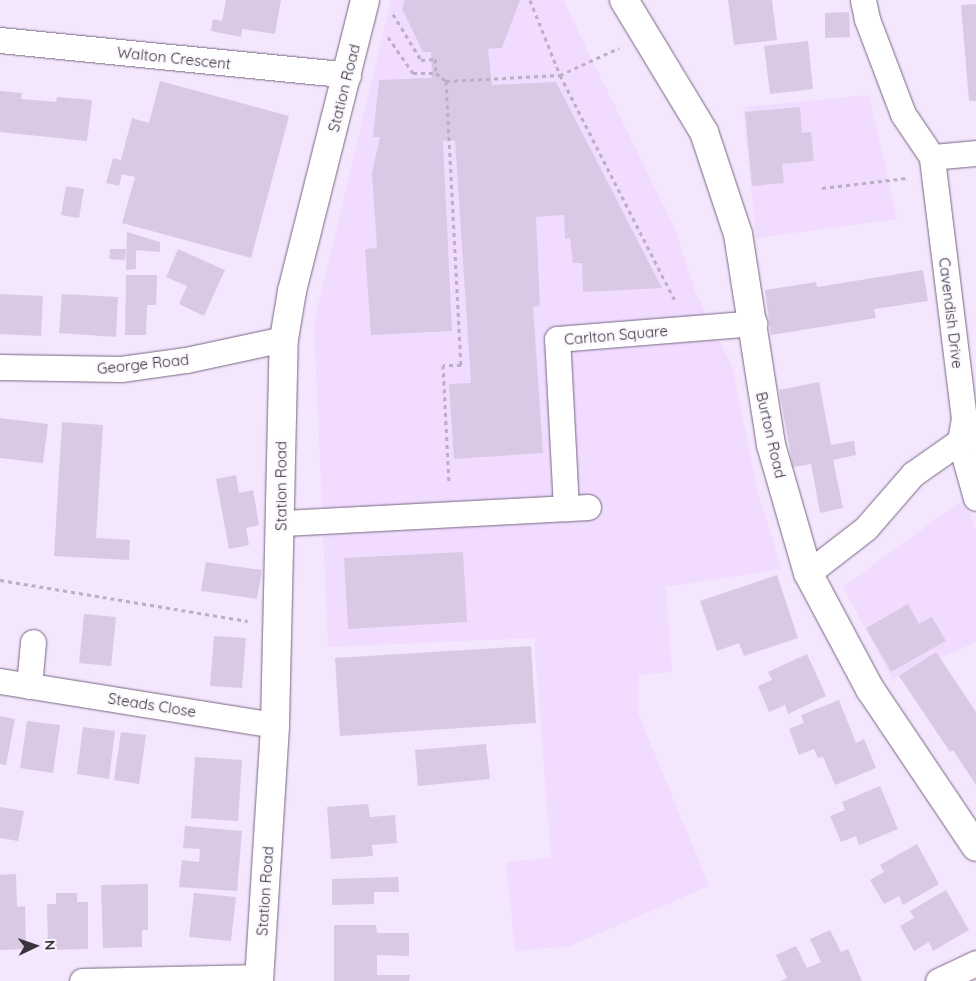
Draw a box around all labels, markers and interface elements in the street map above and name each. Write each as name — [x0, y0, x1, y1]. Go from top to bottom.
street label: Station Road — [324, 42, 364, 134]
street label: Walton Crescent — [116, 43, 232, 73]
street label: Cavendish Drive — [935, 256, 967, 370]
street label: Carlton Square — [563, 322, 669, 348]
street label: George Road — [96, 350, 190, 378]
street label: Burton Road — [752, 390, 790, 480]
street label: Station Road — [272, 441, 290, 531]
street label: Steads Close — [107, 689, 197, 721]
street label: Station Road — [253, 846, 277, 936]
north arrow — [10, 921, 60, 971]
text: N — [41, 940, 59, 951]

